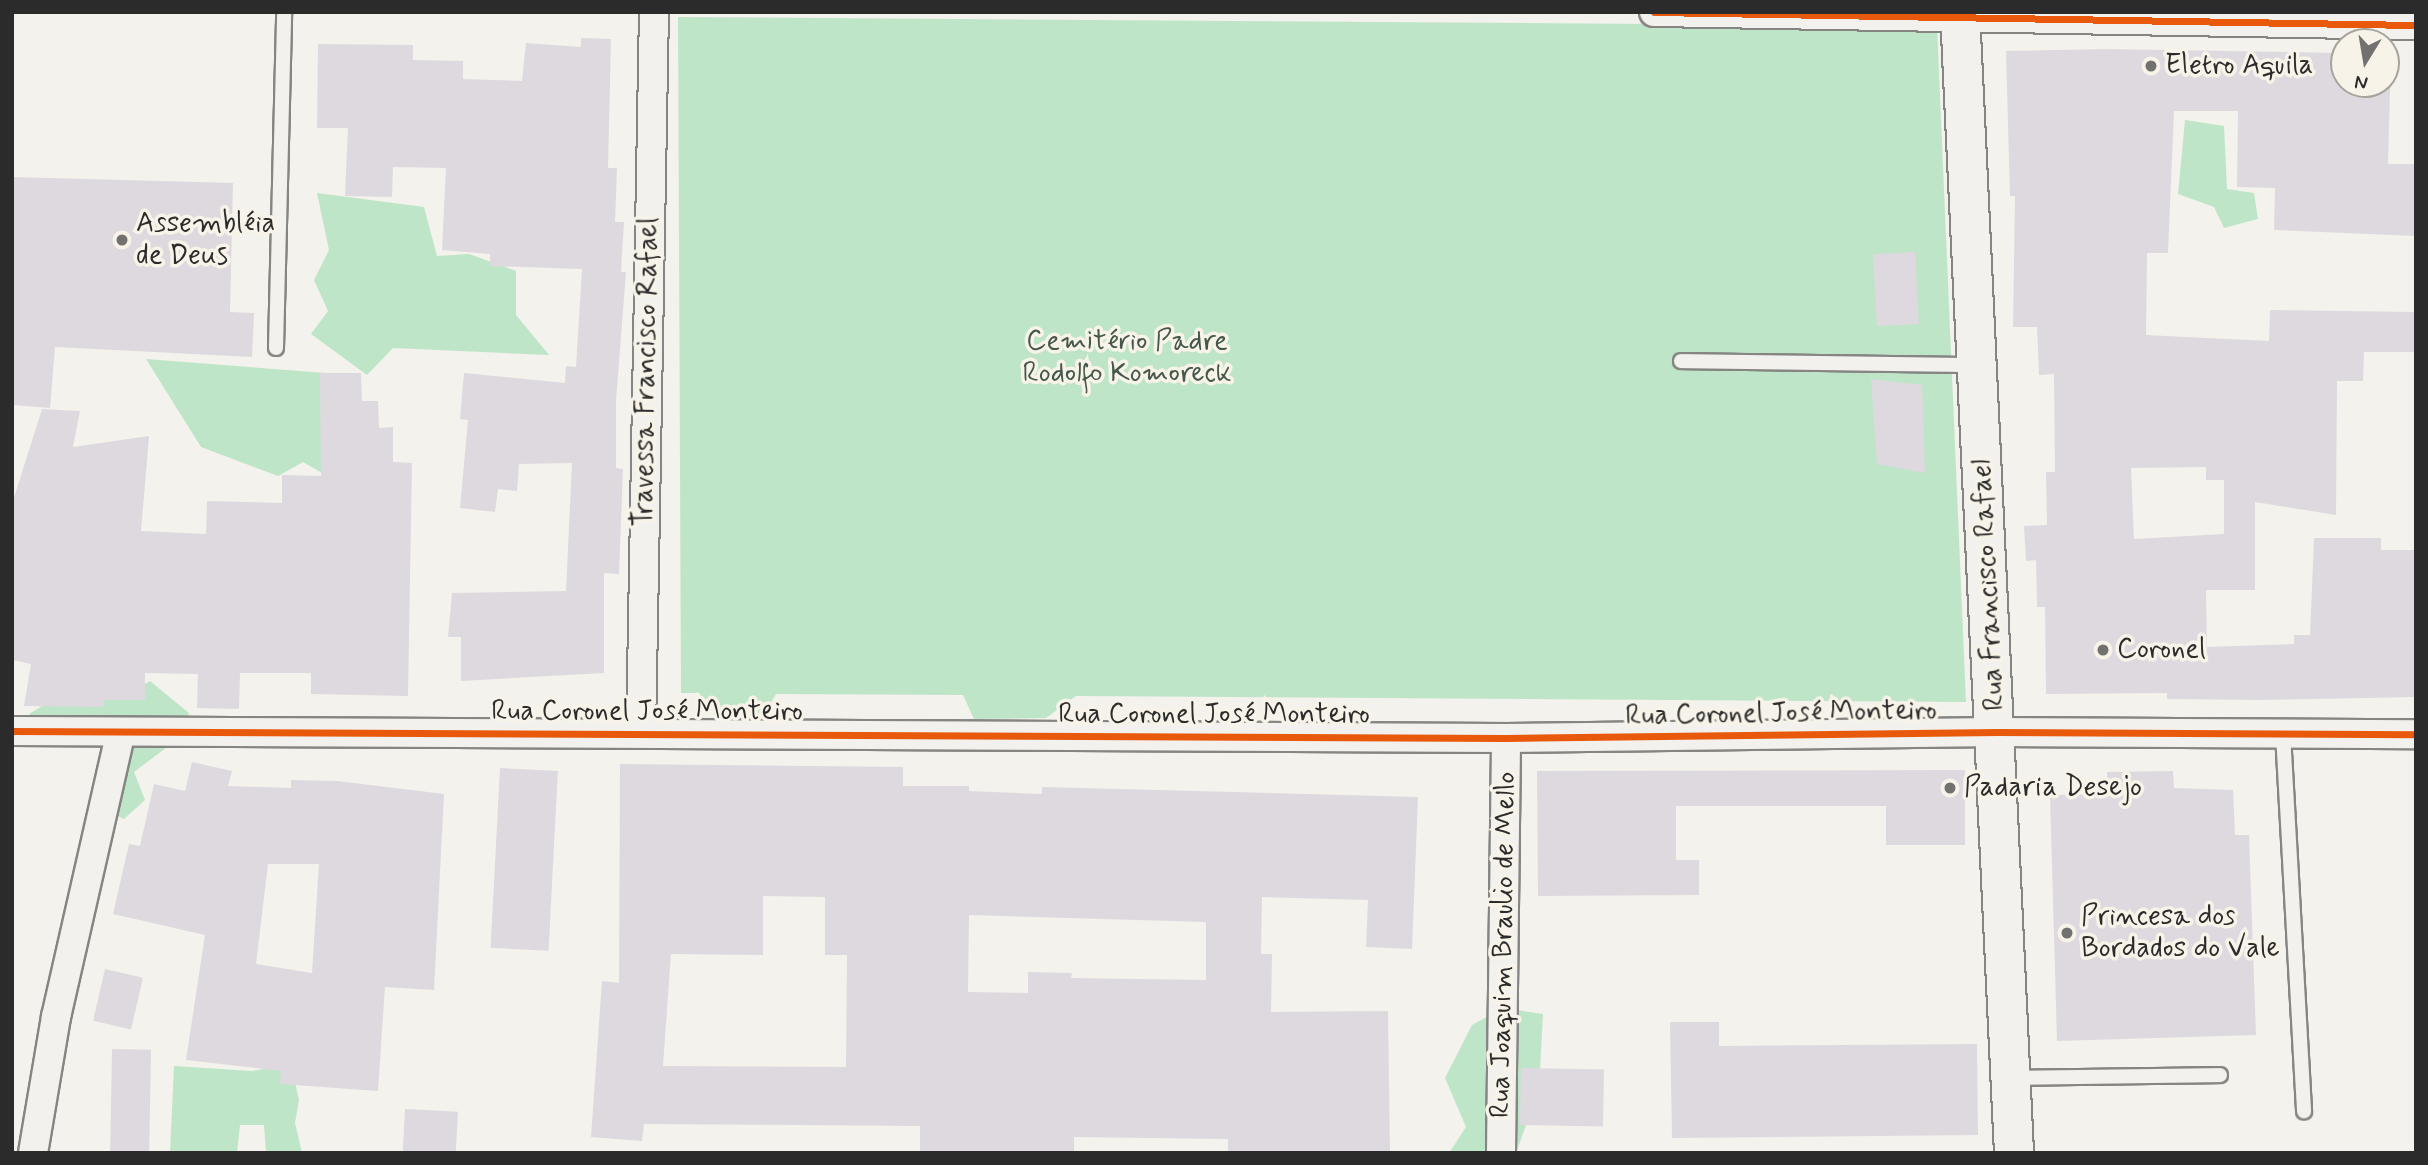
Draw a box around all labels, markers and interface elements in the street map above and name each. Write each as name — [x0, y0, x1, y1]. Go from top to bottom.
north arrow — [2330, 28, 2400, 98]
place label: Eletro Aquila — [2165, 49, 2313, 83]
marker: Eletro Aquila — [2143, 58, 2159, 74]
text: N — [2353, 69, 2370, 96]
place label: Assembléia de Deus — [136, 207, 275, 273]
street label: Travessa Francisco Rafael — [628, 217, 666, 527]
marker: Assembléia de Deus — [114, 232, 130, 248]
park label: Cemitério Padre Rodolfo Komoreck — [1022, 325, 1232, 391]
street label: Rua Francisco Rafael — [1966, 461, 2012, 709]
place label: Coronel — [2117, 633, 2206, 667]
marker: Coronel — [2095, 642, 2111, 658]
street label: Rua Coronel José Monteiro — [1624, 694, 1938, 734]
street label: Rua Coronel José Monteiro — [491, 695, 803, 729]
street label: Rua Coronel José Monteiro — [1058, 698, 1370, 732]
street label: Rua Joaquim Braulio de Mello — [1484, 769, 1524, 1121]
place label: Padaria Desejo — [1964, 771, 2140, 805]
marker: Padaria Desejo — [1942, 780, 1958, 796]
place label: Princesa dos Bordados do Vale — [2081, 900, 2278, 966]
marker: Princesa dos Bordados do Vale — [2059, 925, 2075, 941]

